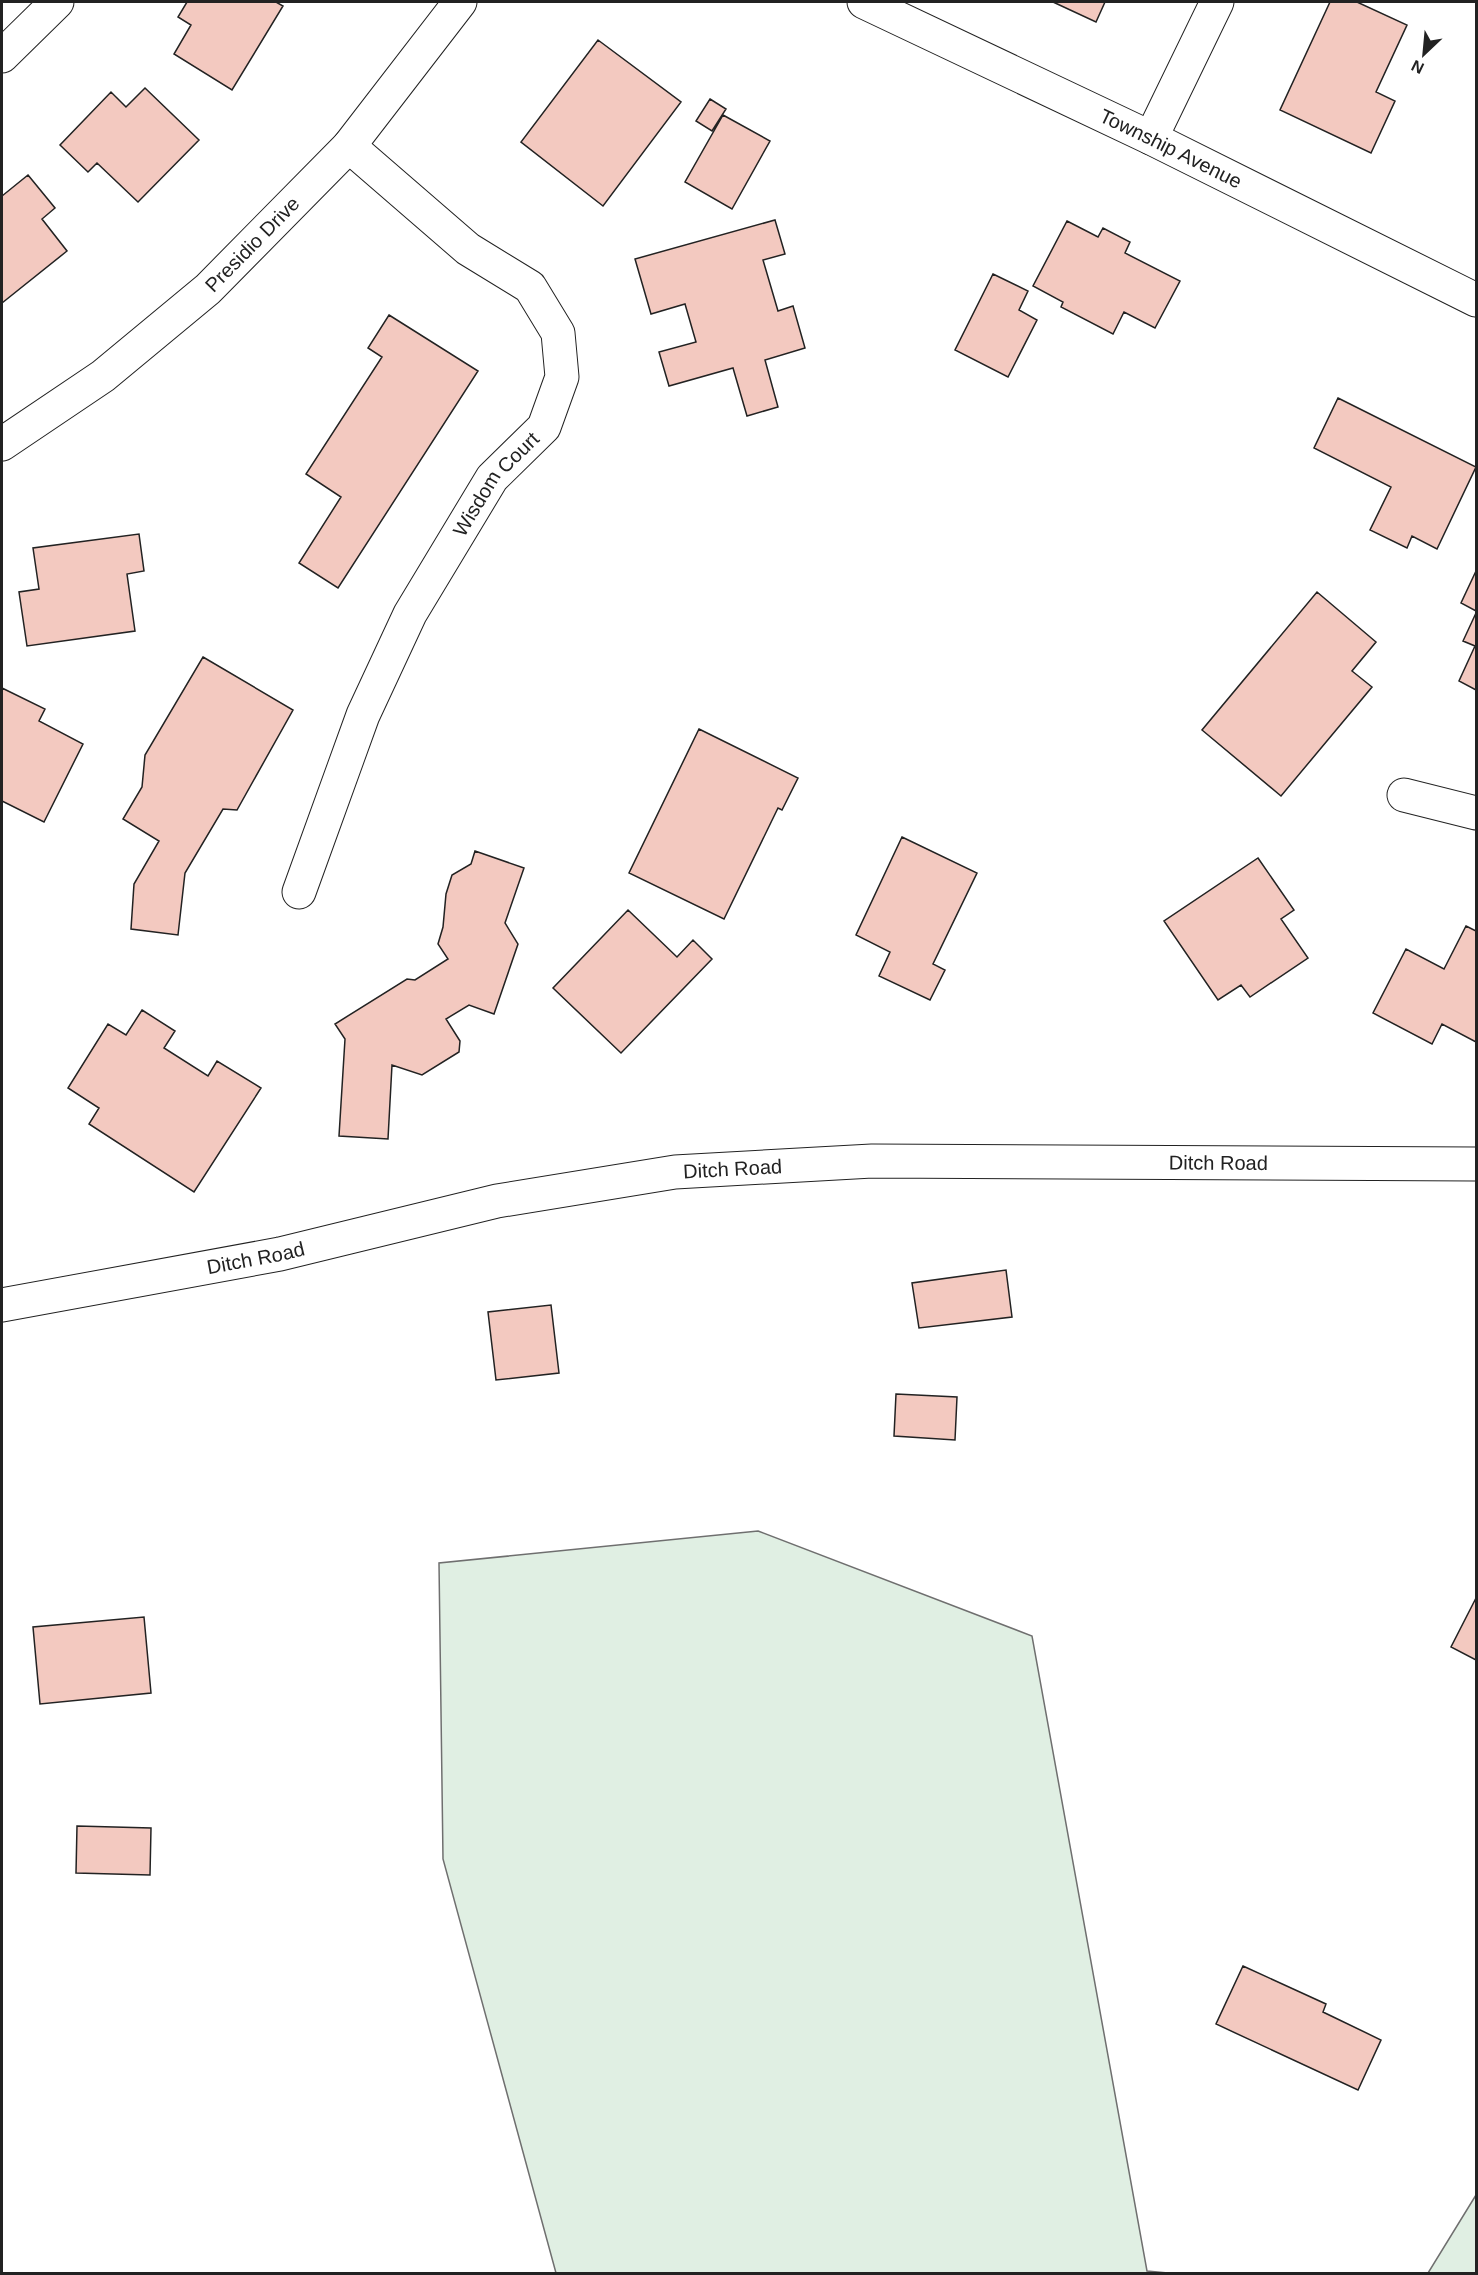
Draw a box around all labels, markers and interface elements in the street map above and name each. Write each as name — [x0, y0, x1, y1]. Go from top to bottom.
north arrow — [1394, 24, 1454, 84]
text: N — [1409, 57, 1427, 77]
street label: Township Avenue — [1096, 104, 1245, 192]
street label: Presidio Drive — [201, 192, 304, 296]
street label: Wisdom Court — [449, 427, 544, 540]
street label: Ditch Road — [1169, 1151, 1268, 1174]
street label: Ditch Road — [683, 1155, 783, 1183]
street label: Ditch Road — [205, 1237, 307, 1278]

